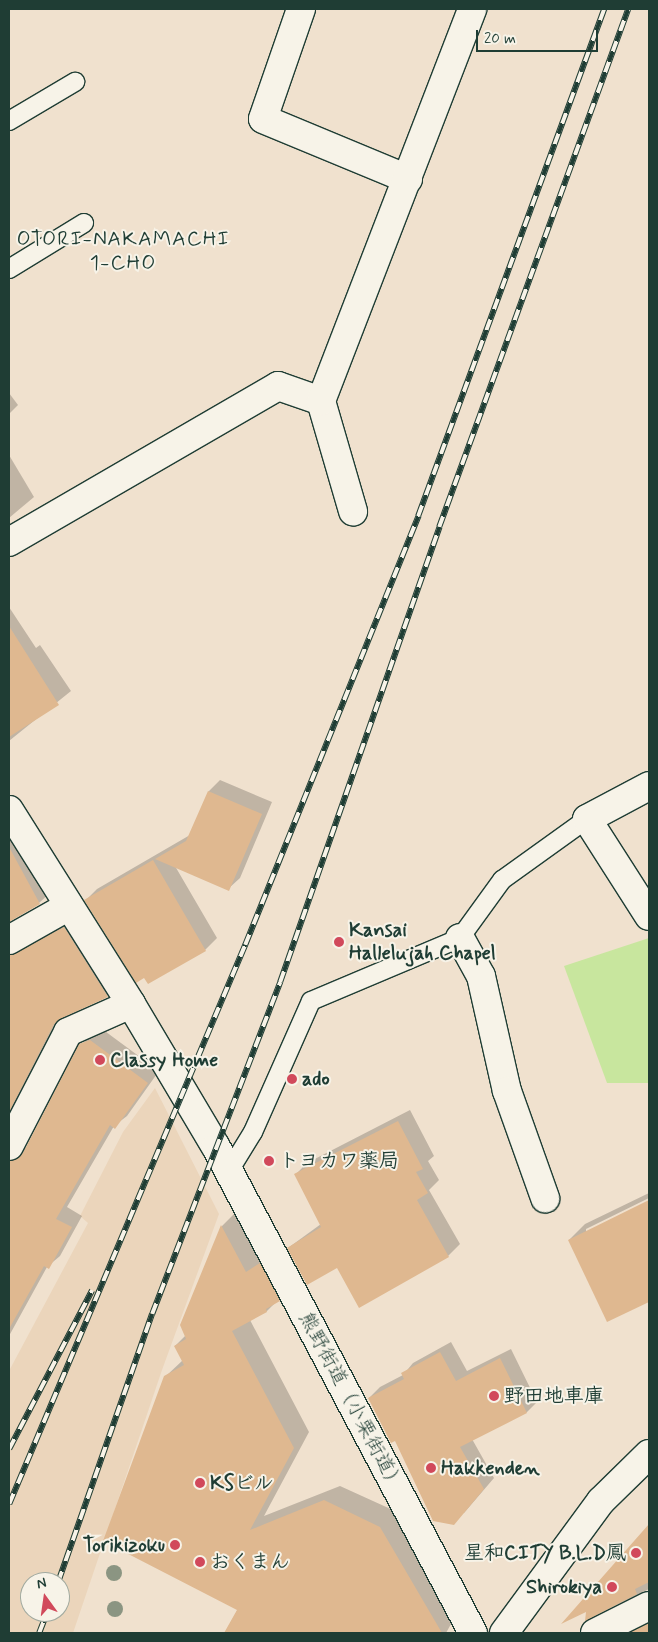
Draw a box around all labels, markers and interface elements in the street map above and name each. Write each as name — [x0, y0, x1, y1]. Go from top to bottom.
scale bar — [478, 20, 600, 52]
text: 20 m — [484, 29, 516, 49]
district label: OTORI-NAKAMACHI 1-CHO — [19, 226, 227, 276]
place label: Kansai Hallelujah Chapel — [349, 918, 496, 965]
marker: Kansai Hallelujah Chapel — [333, 936, 345, 948]
place label: Classy Home — [110, 1048, 221, 1072]
marker: Classy Home — [94, 1054, 106, 1066]
place label: ado — [302, 1067, 330, 1091]
marker: ado — [286, 1073, 298, 1085]
place label: トヨカワ薬局 — [279, 1149, 399, 1173]
marker: トヨカワ薬局 — [263, 1155, 275, 1167]
street label: 熊野街道（小栗街道） — [293, 1308, 409, 1496]
place label: 野田地車庫 — [504, 1384, 604, 1408]
marker: 野田地車庫 — [488, 1390, 500, 1402]
place label: Hakkenden — [441, 1456, 540, 1480]
marker: Hakkenden — [425, 1462, 437, 1474]
place label: KSビル — [210, 1471, 274, 1495]
marker: KSビル — [194, 1477, 206, 1489]
place label: Torikizoku — [83, 1533, 165, 1557]
marker: Torikizoku — [169, 1539, 181, 1551]
place label: 星和CITY B.L.D鳳 — [464, 1541, 626, 1565]
marker: 星和CITY B.L.D鳳 — [630, 1547, 642, 1559]
place label: おくまん — [210, 1550, 290, 1574]
marker: おくまん — [194, 1556, 206, 1568]
north arrow — [20, 1572, 70, 1622]
text: N — [35, 1574, 48, 1593]
place label: Shirokiya — [526, 1575, 602, 1599]
marker: Shirokiya — [606, 1581, 618, 1593]

